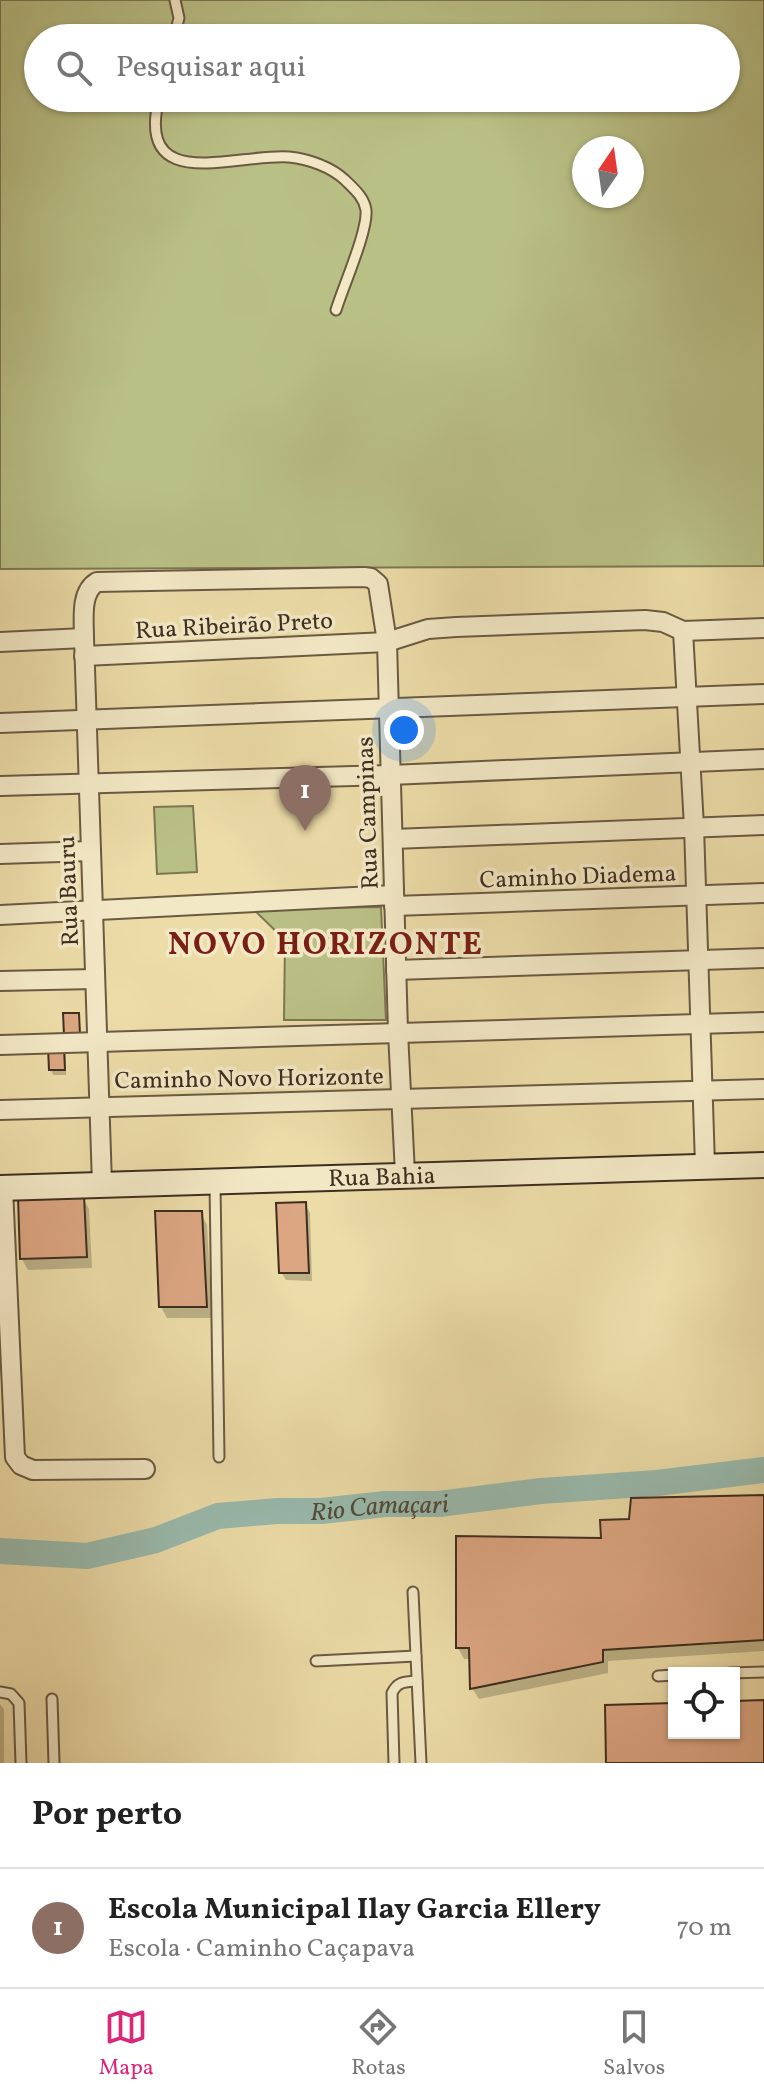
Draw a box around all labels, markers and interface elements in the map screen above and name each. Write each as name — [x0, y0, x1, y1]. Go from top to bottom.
search box — [24, 24, 740, 112]
icon: search — [52, 46, 96, 90]
text: Pesquisar aqui — [116, 47, 306, 89]
north arrow — [572, 136, 644, 208]
street label: Rua Ribeirão Preto — [134, 605, 334, 649]
your location — [384, 710, 424, 750]
street label: Rua Campinas — [349, 736, 389, 890]
pin: 1 — [279, 765, 331, 831]
street label: Rua Bauru — [51, 835, 89, 947]
street label: Caminho Diadema — [479, 858, 677, 898]
district label: NOVO HORIZONTE — [168, 924, 484, 968]
street label: Caminho Novo Horizonte — [114, 1061, 384, 1099]
street label: Rua Bahia — [328, 1160, 436, 1197]
water label: Rio Camaçari — [310, 1487, 451, 1531]
map controls — [668, 1667, 740, 1739]
button: locate — [668, 1667, 740, 1739]
text: Por perto — [32, 1792, 182, 1839]
text: Escola Municipal Ilay Garcia Ellery — [108, 1889, 601, 1931]
text: 1 — [53, 1910, 63, 1946]
text: 70 m — [677, 1910, 732, 1946]
text: Escola · Caminho Caçapava — [108, 1931, 415, 1967]
tab: Mapa — [99, 2005, 154, 2084]
tab: Rotas — [351, 2005, 406, 2084]
tab: Salvos — [603, 2005, 665, 2084]

